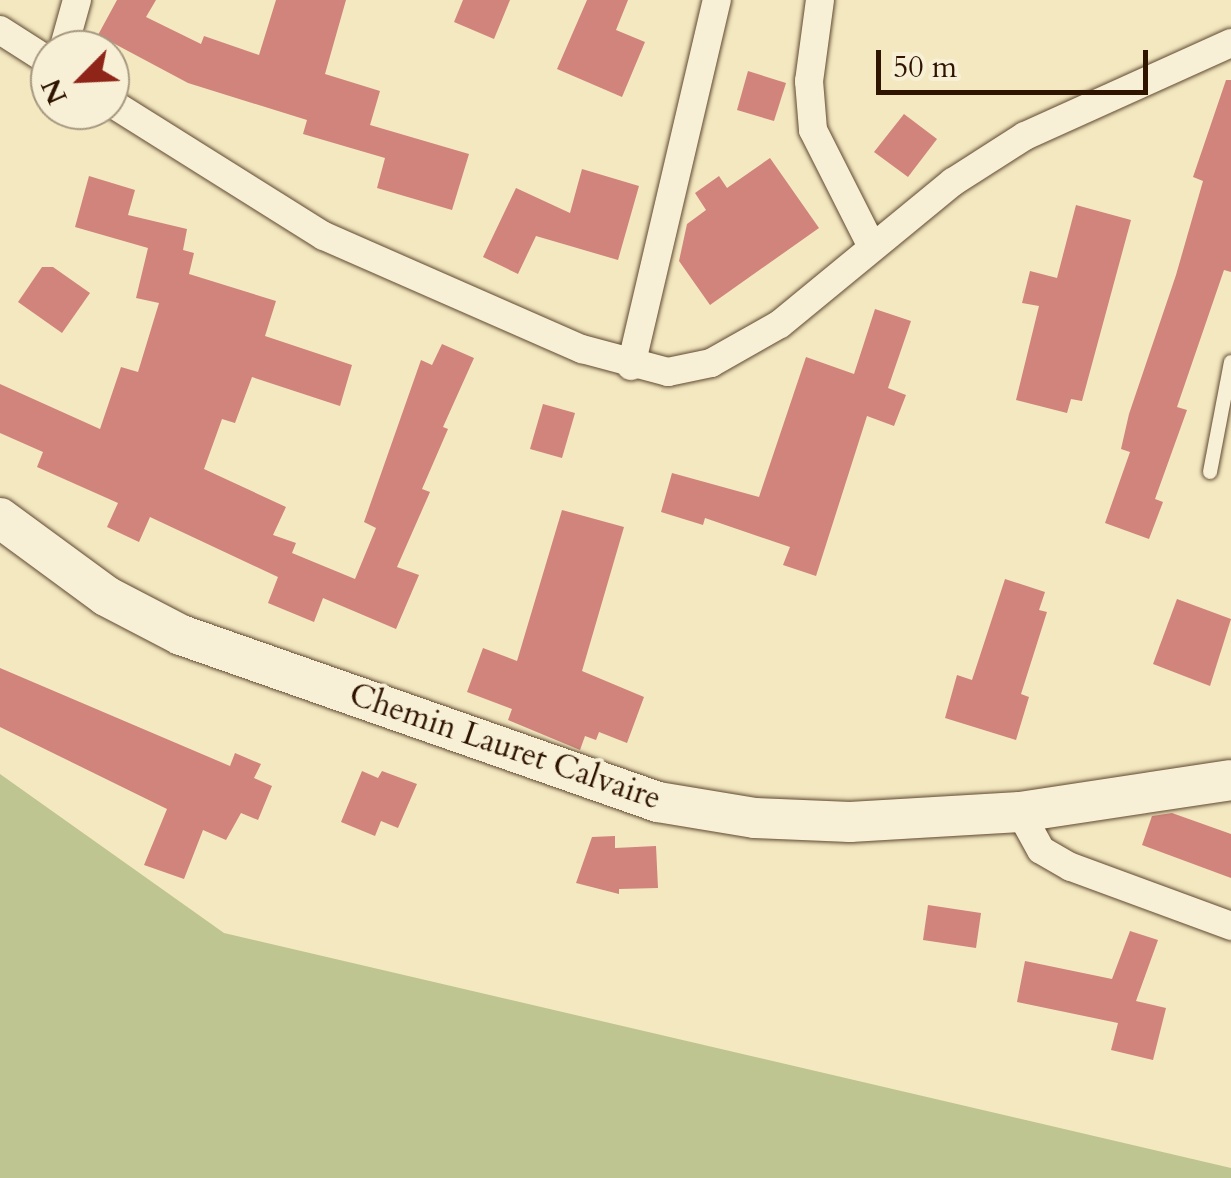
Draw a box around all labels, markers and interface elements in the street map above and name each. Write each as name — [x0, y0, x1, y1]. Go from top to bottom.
north arrow — [30, 30, 130, 130]
scale bar — [881, 30, 1154, 92]
text: 50 m — [893, 47, 957, 88]
text: N — [32, 73, 77, 110]
street label: Chemin Lauret Calvaire — [344, 676, 666, 818]

